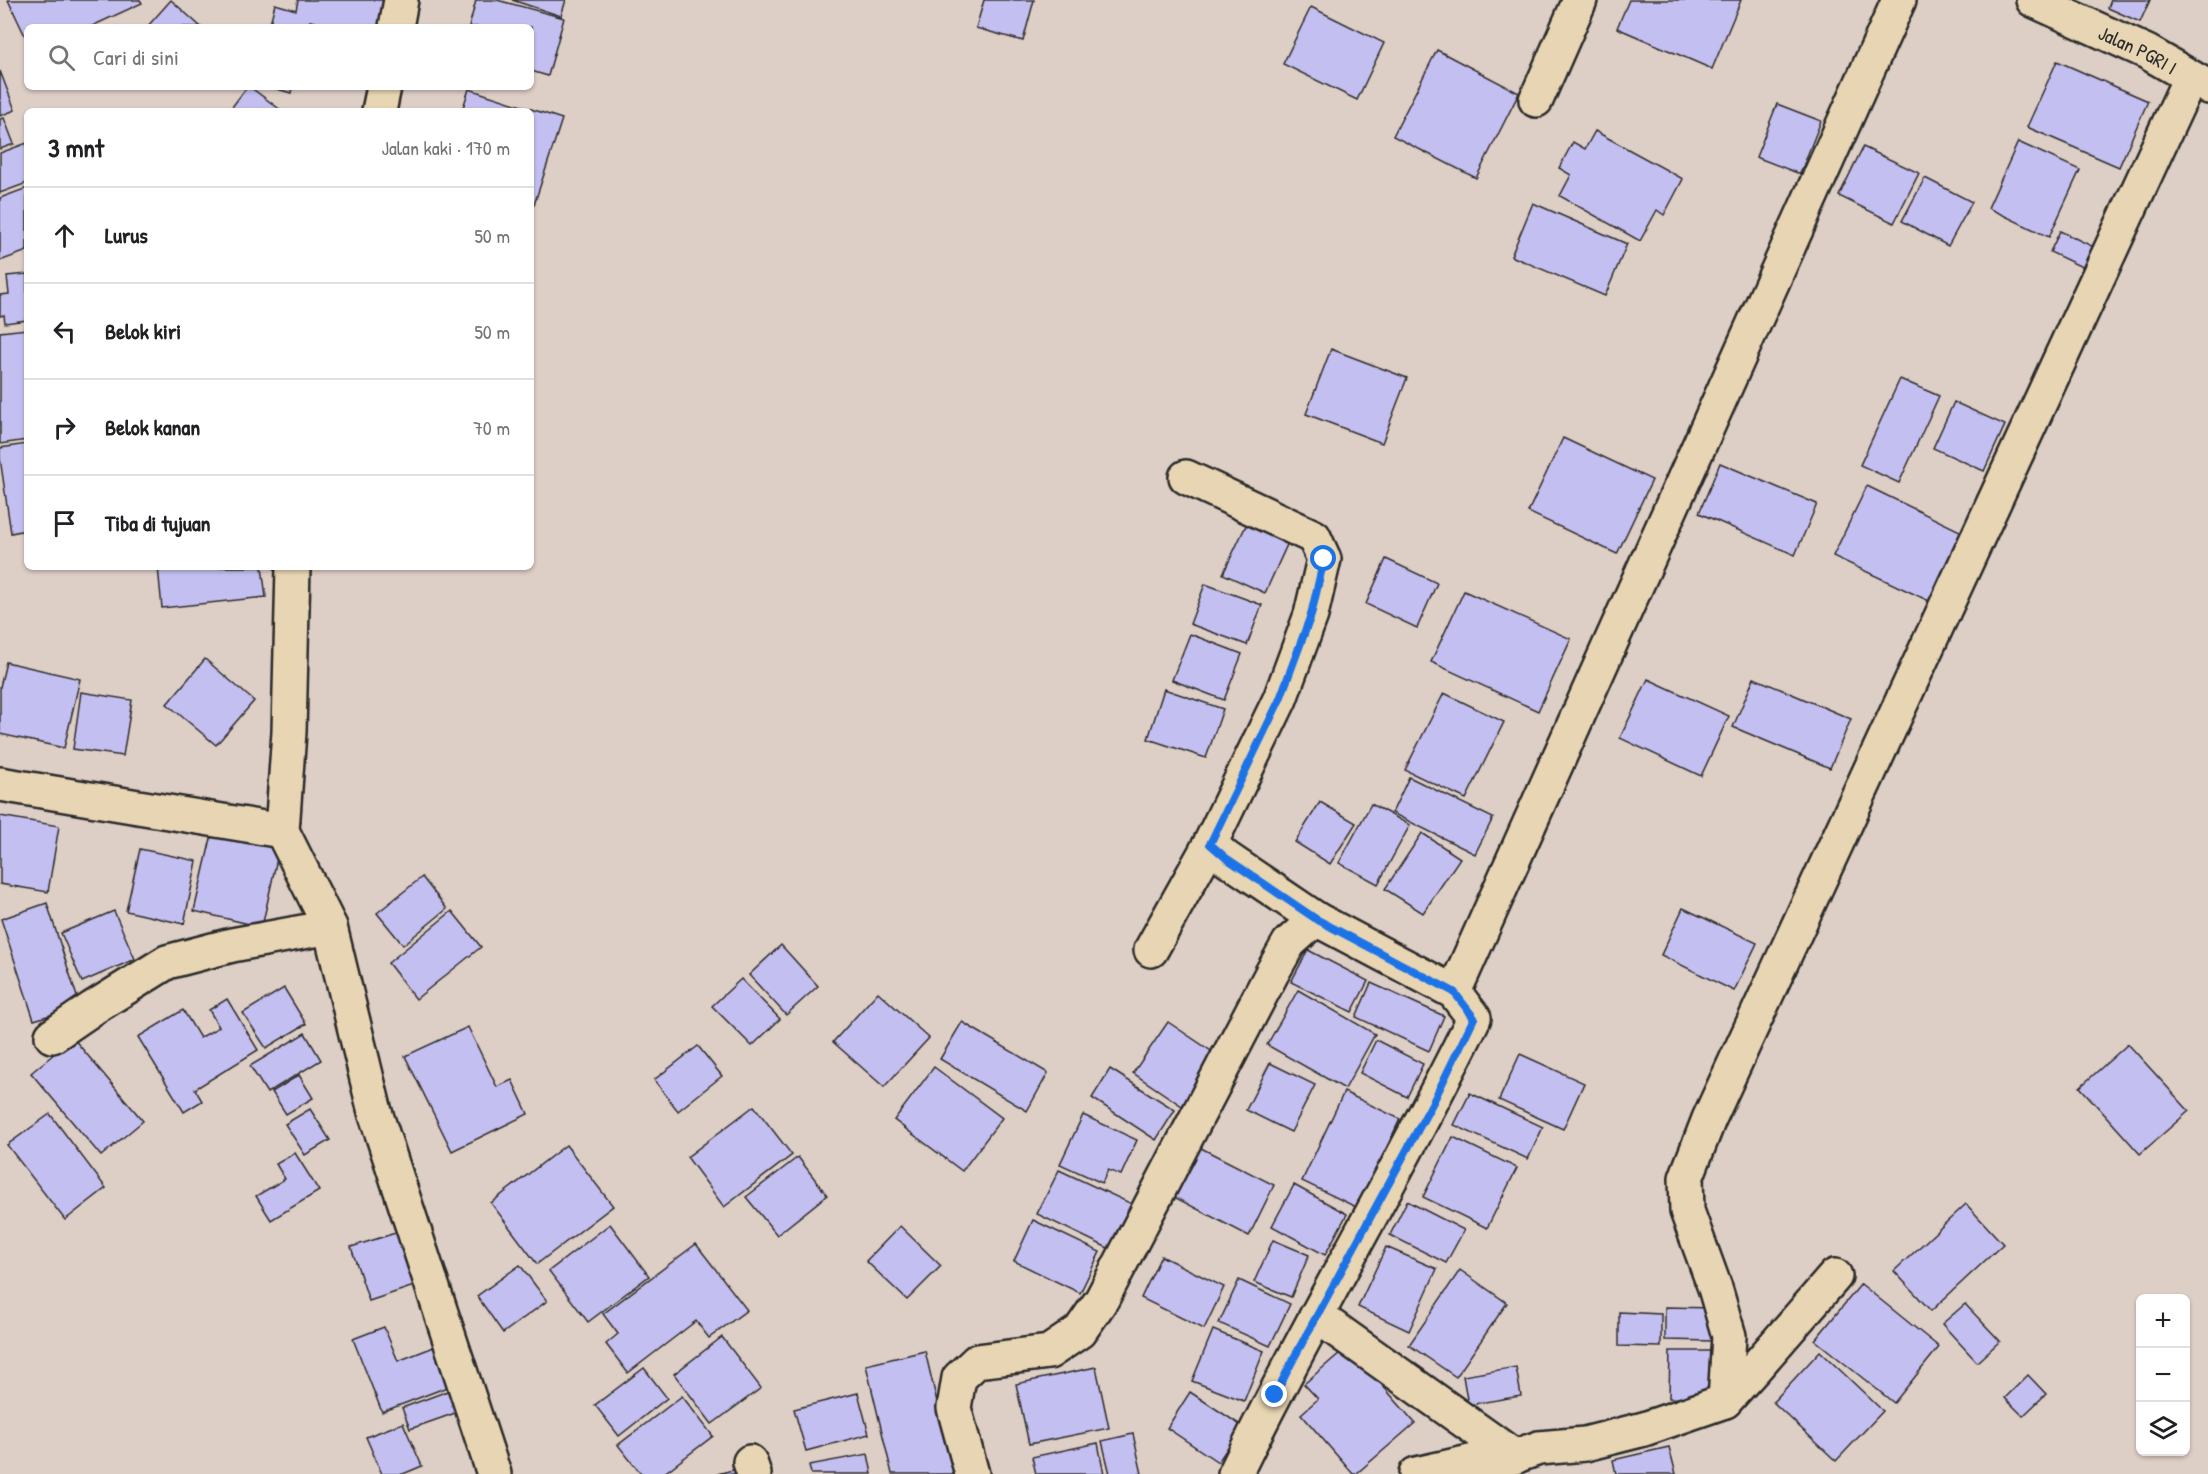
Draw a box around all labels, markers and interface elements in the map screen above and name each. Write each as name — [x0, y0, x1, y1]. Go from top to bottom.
street label: Jalan PGRI I — [2095, 18, 2182, 80]
search box — [24, 24, 534, 90]
icon: search — [45, 41, 78, 74]
text: Cari di sini — [93, 42, 179, 72]
text: 3 mnt — [48, 130, 104, 165]
text: Jalan kaki · 170 m — [382, 134, 510, 161]
icon: ahead — [48, 219, 81, 252]
text: Lurus — [105, 220, 148, 250]
text: 50 m — [474, 222, 510, 249]
icon: left — [48, 315, 81, 348]
text: Belok kiri — [105, 316, 181, 346]
text: 50 m — [474, 318, 510, 345]
icon: right — [48, 411, 81, 444]
text: Belok kanan — [105, 412, 200, 442]
text: 70 m — [473, 414, 510, 441]
icon: arrive — [48, 507, 81, 540]
text: Tiba di tujuan — [105, 508, 210, 538]
route start — [1310, 545, 1336, 571]
map controls — [2136, 1294, 2190, 1456]
button: + — [2136, 1294, 2190, 1348]
button: − — [2136, 1348, 2190, 1402]
route end — [1261, 1381, 1287, 1407]
button: layers — [2136, 1402, 2190, 1456]

